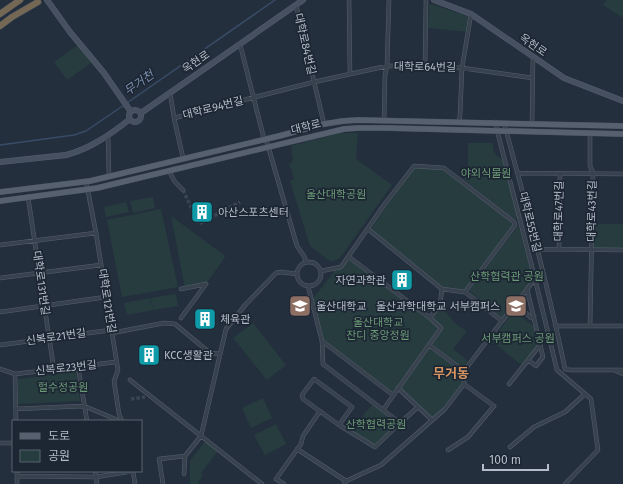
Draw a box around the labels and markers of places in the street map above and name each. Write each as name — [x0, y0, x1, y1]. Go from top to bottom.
building icon: 아산스포츠센터 — [189, 199, 215, 225]
place label: 아산스포츠센터 — [218, 206, 289, 219]
building icon: 자연과학관 — [389, 267, 415, 293]
place label: 자연과학관 — [335, 274, 386, 287]
school or university icon: 울산대학교 — [287, 293, 313, 319]
school or university icon: 울산과학대학교 서부캠퍼스 — [503, 293, 529, 319]
place label: 울산대학교 — [316, 300, 367, 313]
place label: 울산과학대학교 서부캠퍼스 — [376, 300, 500, 313]
building icon: 체육관 — [192, 306, 218, 332]
place label: 체육관 — [220, 313, 250, 326]
building icon: KCC생활관 — [136, 342, 162, 368]
place label: KCC생활관 — [164, 349, 213, 362]

